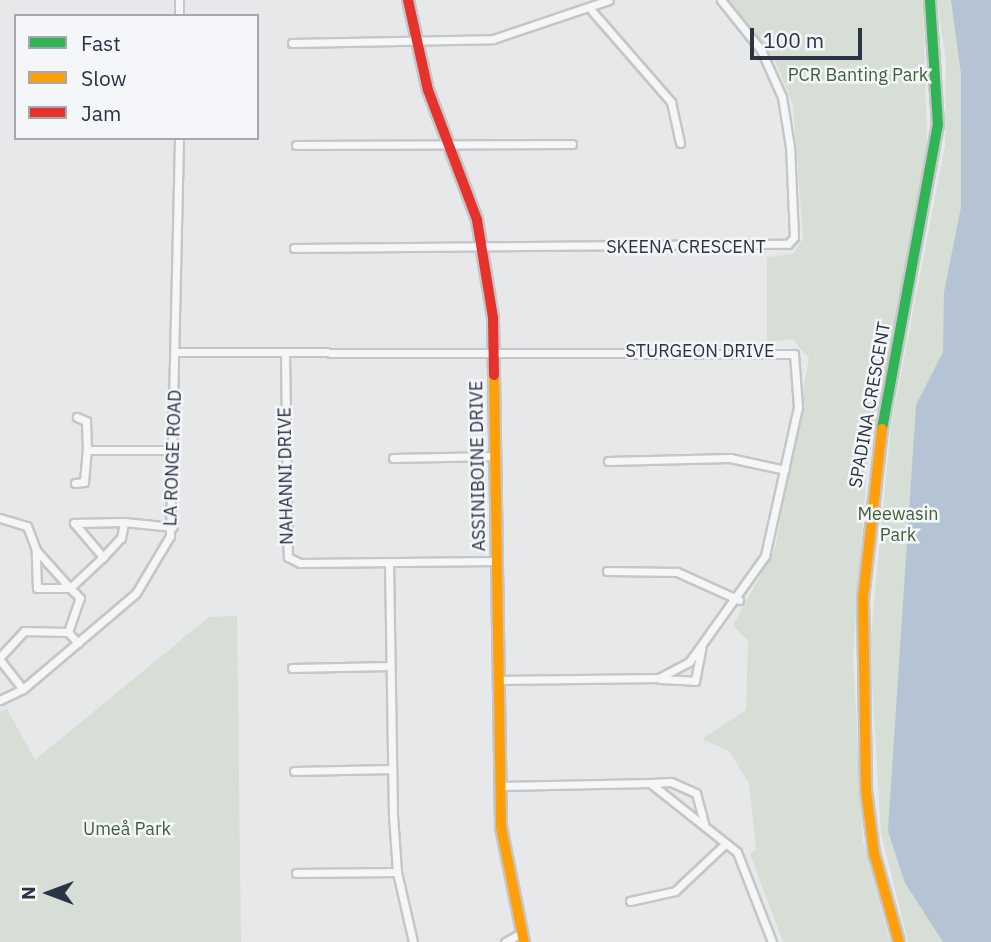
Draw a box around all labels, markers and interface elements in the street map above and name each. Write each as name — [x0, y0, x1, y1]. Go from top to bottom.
legend — [14, 14, 259, 140]
scale bar — [753, 14, 865, 58]
text: 100 m — [763, 26, 824, 54]
text: Fast — [81, 29, 121, 57]
text: Slow — [81, 64, 127, 92]
park label: PCR Banting Park — [788, 64, 928, 86]
text: Jam — [81, 99, 121, 127]
street label: SKEENA CRESCENT — [606, 236, 766, 258]
street label: SPADINA CRESCENT — [845, 320, 895, 490]
street label: STURGEON DRIVE — [625, 340, 775, 362]
street label: ASSINIBOINE DRIVE — [466, 380, 490, 552]
street label: LA RONGE ROAD — [160, 389, 186, 527]
street label: NAHANNI DRIVE — [274, 407, 298, 545]
park label: Meewasin Park — [857, 504, 939, 546]
park label: Umeå Park — [83, 818, 171, 840]
north arrow — [14, 858, 84, 928]
text: N — [16, 886, 40, 900]

